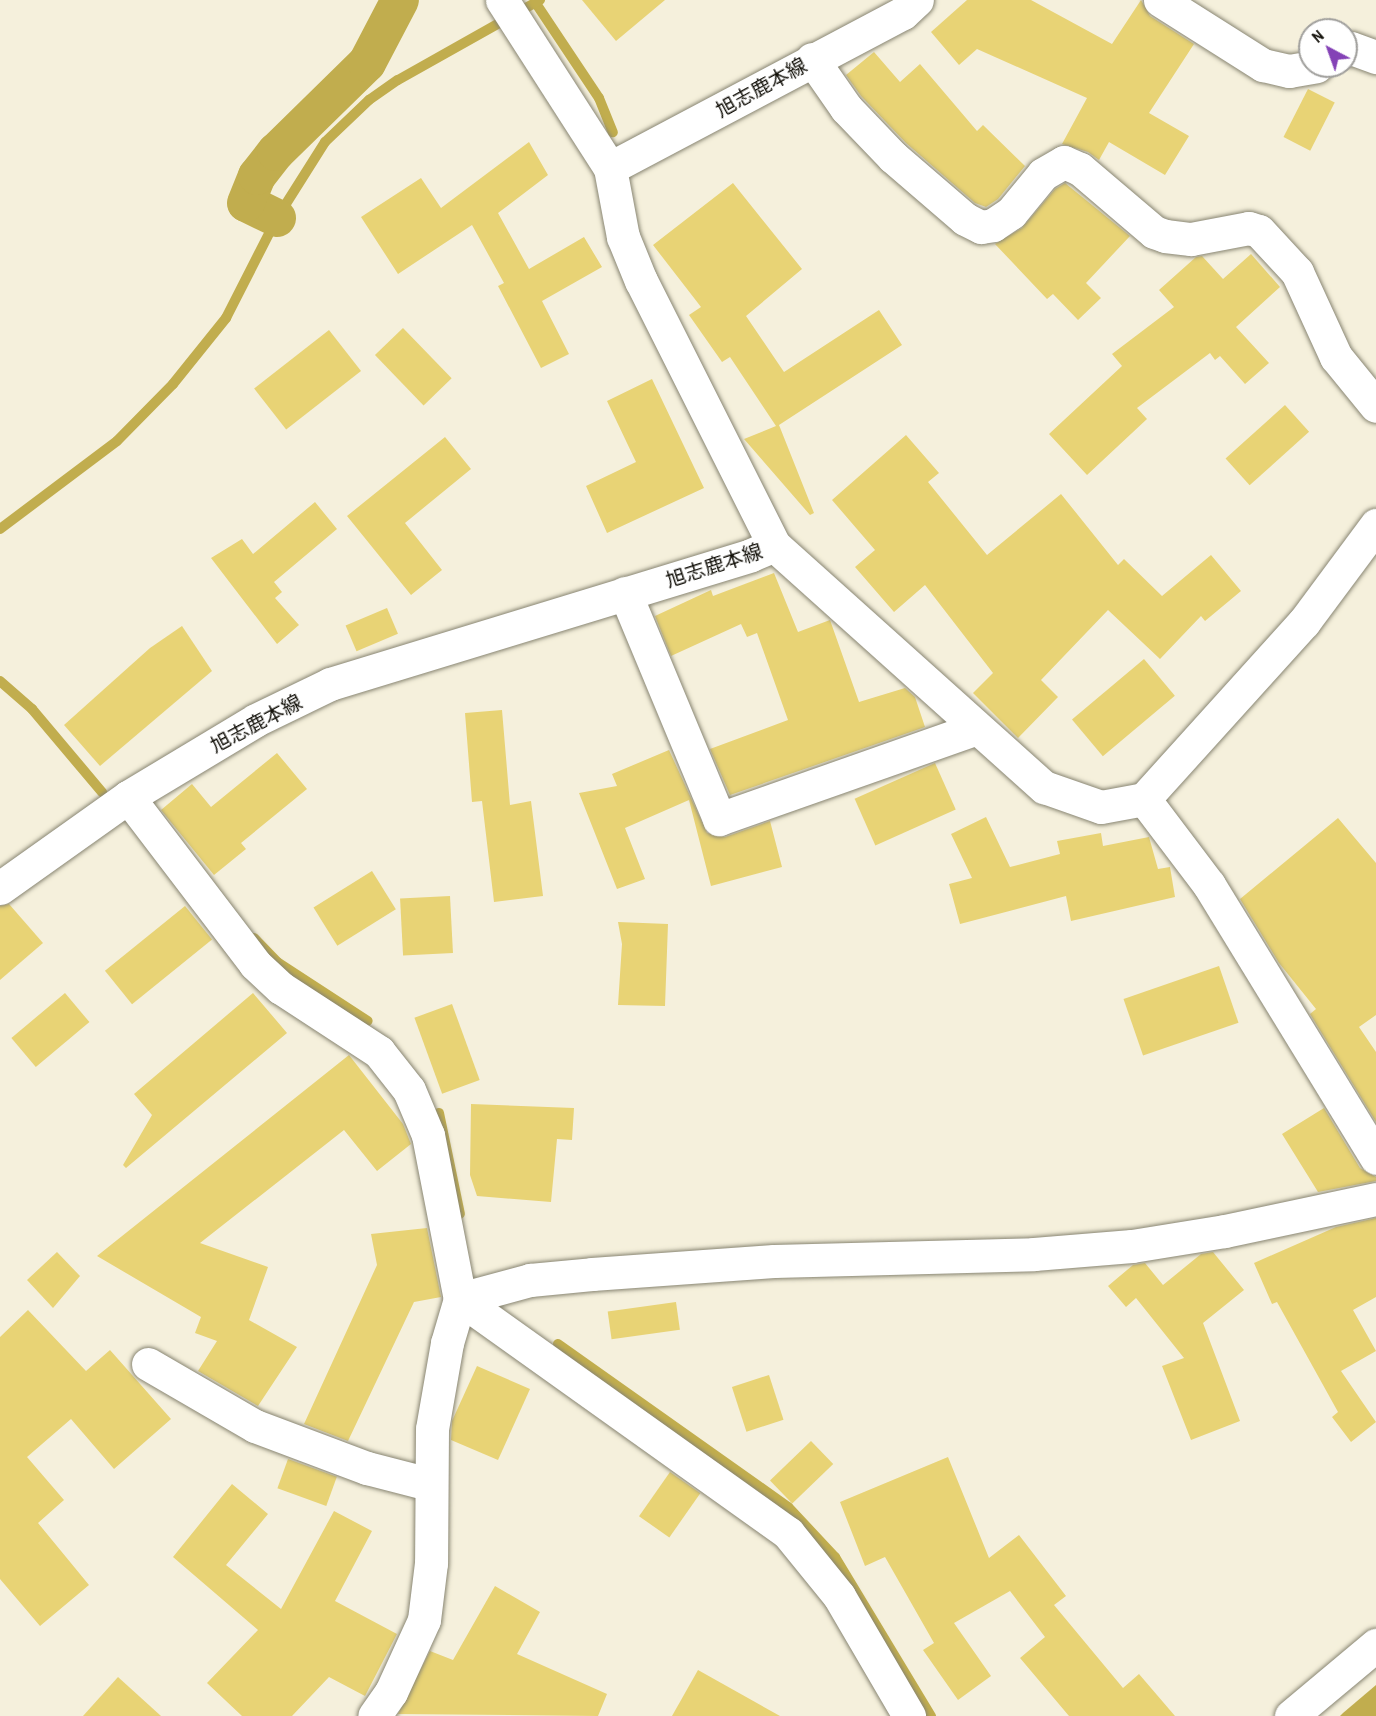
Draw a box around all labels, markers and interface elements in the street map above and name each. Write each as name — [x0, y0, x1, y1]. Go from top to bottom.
north arrow — [1298, 18, 1358, 78]
text: N — [1307, 25, 1328, 47]
street label: 旭志鹿本線 — [711, 52, 811, 122]
street label: 旭志鹿本線 — [663, 538, 765, 592]
street label: 旭志鹿本線 — [206, 689, 306, 757]

